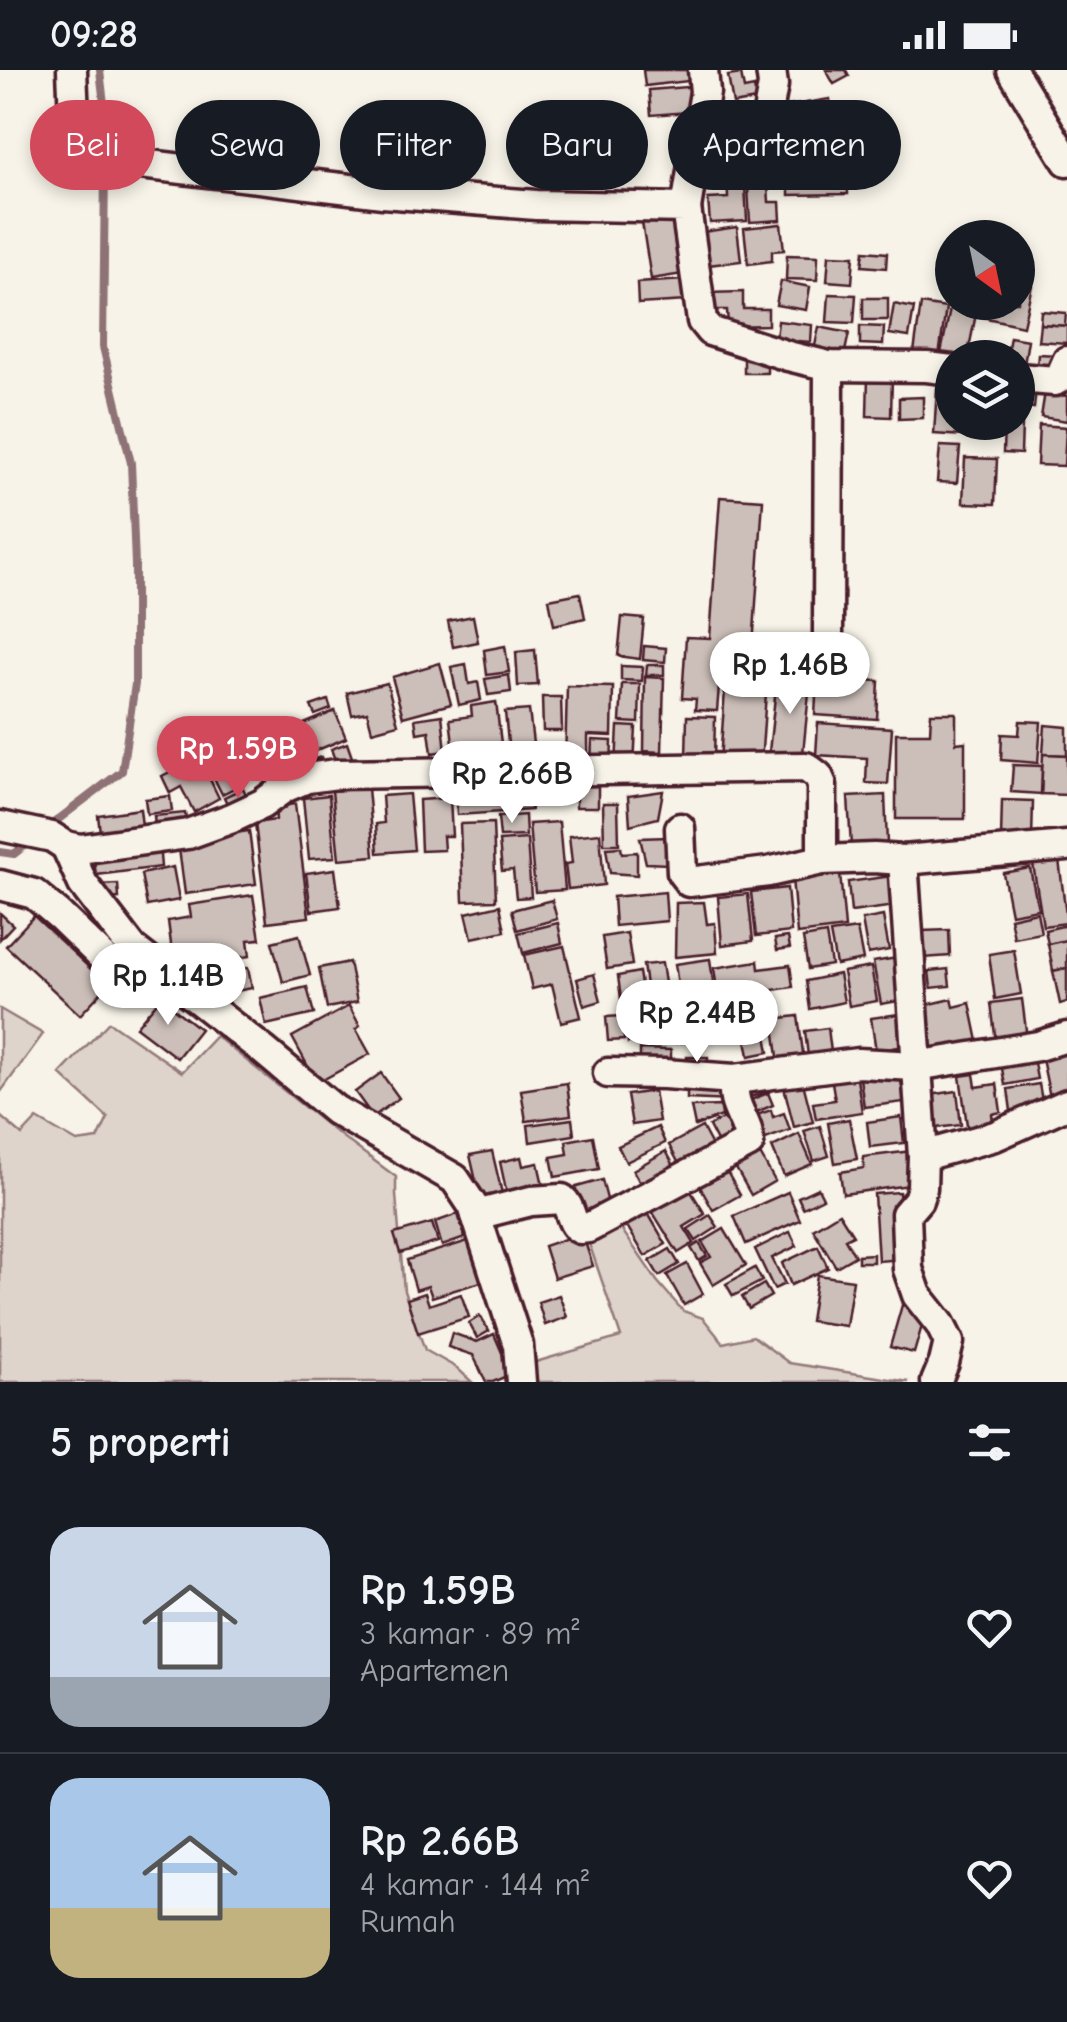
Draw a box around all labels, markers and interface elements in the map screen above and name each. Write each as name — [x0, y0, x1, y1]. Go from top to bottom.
text: 09:28 — [50, 13, 138, 57]
chip: Beli — [30, 100, 155, 190]
chip: Sewa — [175, 100, 320, 190]
chip: Filter — [340, 100, 486, 190]
chip: Baru — [506, 100, 648, 190]
chip: Apartemen — [668, 100, 901, 190]
north arrow — [935, 220, 1035, 320]
map controls — [935, 220, 1035, 440]
button: layers — [935, 340, 1035, 440]
pin: Rp 1.46B — [687, 632, 893, 717]
text: Rp 1.46B — [732, 646, 848, 683]
pin: Rp 1.59B — [135, 716, 341, 801]
text: Rp 1.59B — [179, 730, 297, 767]
pin: Rp 2.66B — [409, 741, 615, 826]
text: Rp 2.66B — [451, 755, 573, 792]
pin: Rp 1.14B — [65, 943, 271, 1028]
text: Rp 1.14B — [112, 957, 224, 994]
pin: Rp 2.44B — [594, 980, 800, 1065]
text: Rp 2.44B — [638, 994, 756, 1031]
icon: filters — [962, 1415, 1017, 1470]
text: 5 properti — [50, 1418, 231, 1467]
text: Rp 1.59B — [360, 1566, 515, 1615]
icon: home — [130, 1567, 250, 1687]
icon: heart — [962, 1600, 1017, 1655]
text: 3 kamar · 89 m² — [360, 1615, 580, 1652]
text: Apartemen — [360, 1652, 509, 1689]
text: Rp 2.66B — [360, 1817, 519, 1866]
icon: home — [130, 1818, 250, 1938]
icon: heart — [962, 1851, 1017, 1906]
text: 4 kamar · 144 m² — [360, 1866, 589, 1903]
text: Rumah — [360, 1903, 456, 1940]

